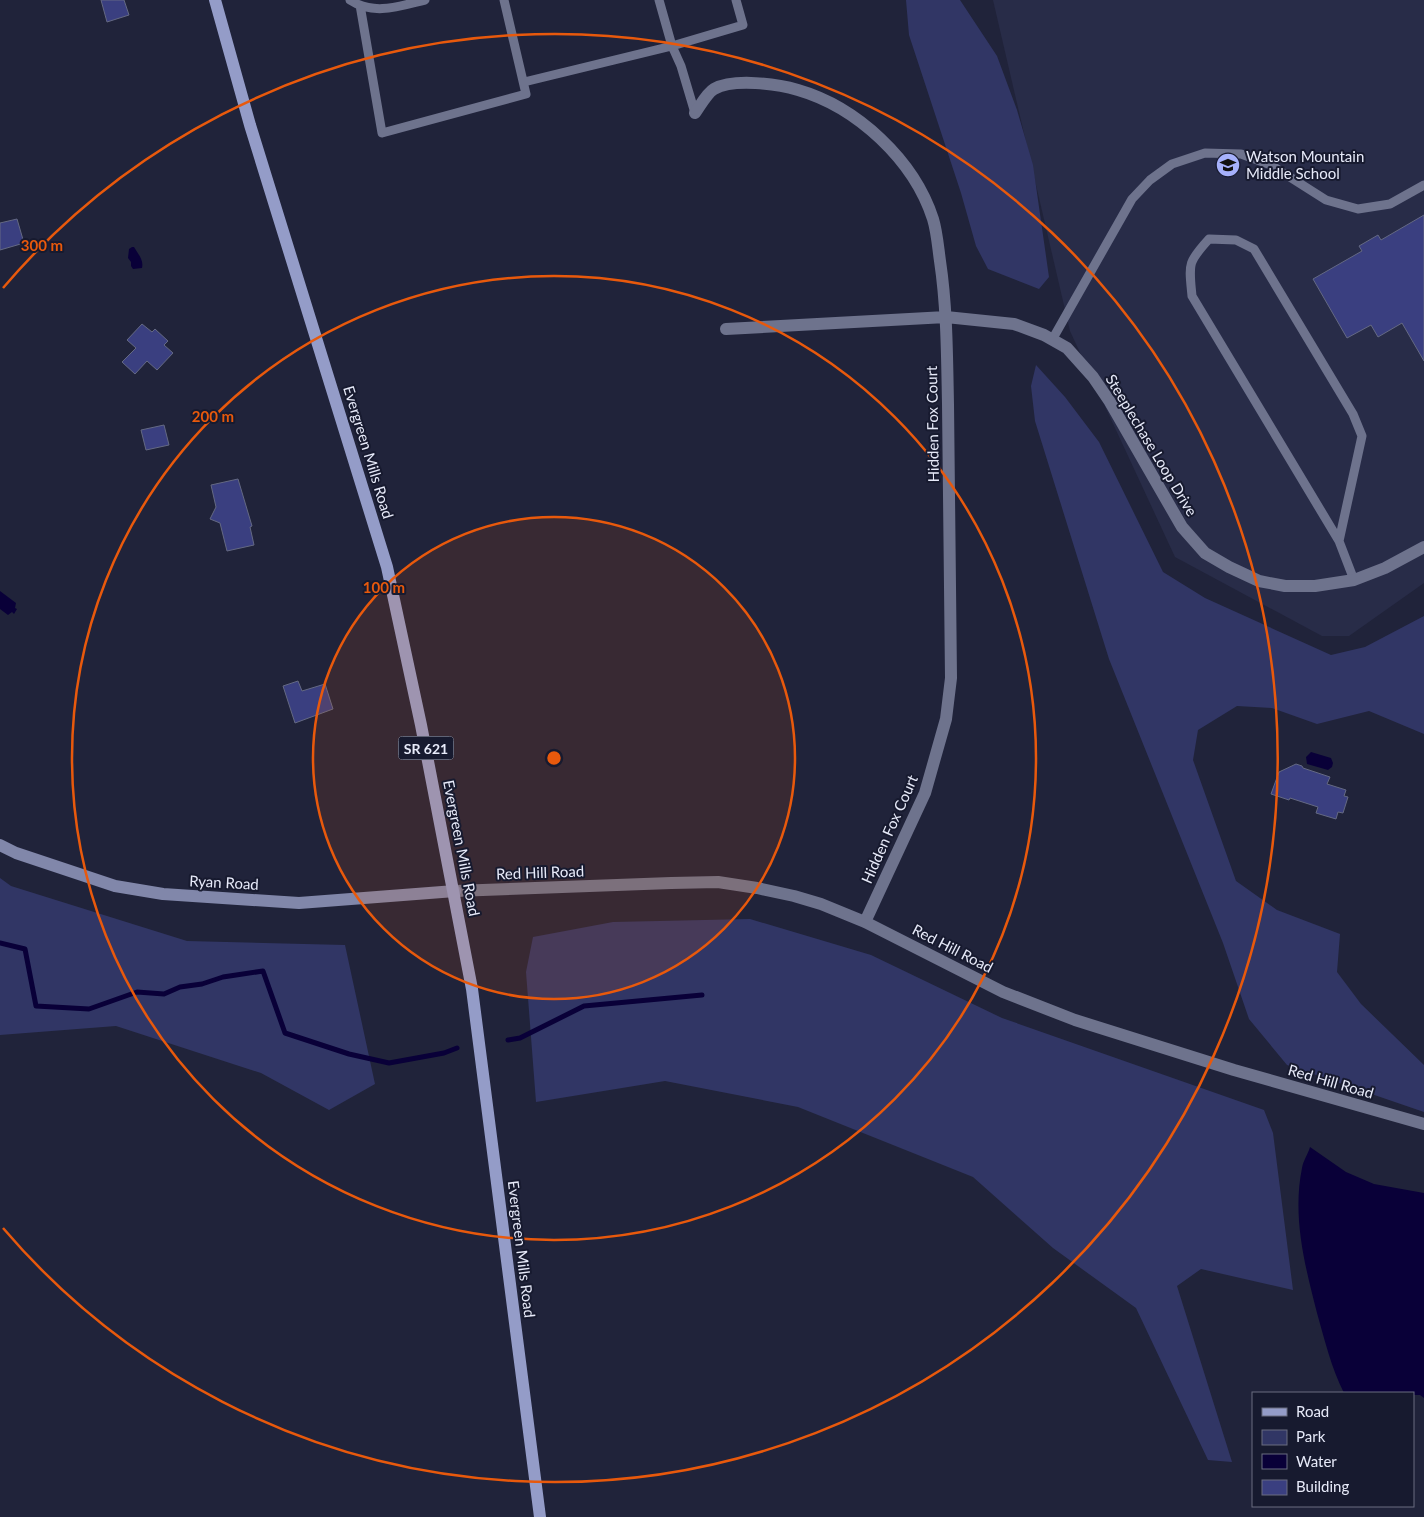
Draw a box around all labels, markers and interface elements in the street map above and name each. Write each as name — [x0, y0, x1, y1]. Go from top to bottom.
place label: Watson Mountain Middle School — [1246, 147, 1364, 182]
school or university icon: Watson Mountain Middle School — [1215, 152, 1241, 178]
text: 300 m — [21, 236, 63, 254]
street label: Hidden Fox Court — [922, 365, 942, 483]
street label: Steeplechase Loop Drive — [1102, 371, 1202, 519]
street label: Evergreen Mills Road — [340, 383, 398, 521]
text: 200 m — [192, 407, 234, 425]
text: 100 m — [363, 578, 405, 596]
road number: SR 621 — [398, 736, 454, 760]
centre of rings — [545, 749, 563, 767]
street label: Hidden Fox Court — [857, 771, 921, 886]
street label: Evergreen Mills Road — [440, 778, 484, 918]
street label: Red Hill Road — [496, 861, 584, 883]
street label: Ryan Road — [189, 871, 259, 893]
street label: Red Hill Road — [910, 920, 996, 976]
street label: Red Hill Road — [1286, 1060, 1376, 1102]
street label: Evergreen Mills Road — [505, 1179, 539, 1319]
legend — [1252, 1392, 1414, 1507]
text: Road — [1296, 1402, 1329, 1420]
text: Park — [1296, 1427, 1326, 1445]
text: Water — [1296, 1452, 1337, 1470]
text: Building — [1296, 1477, 1349, 1495]

